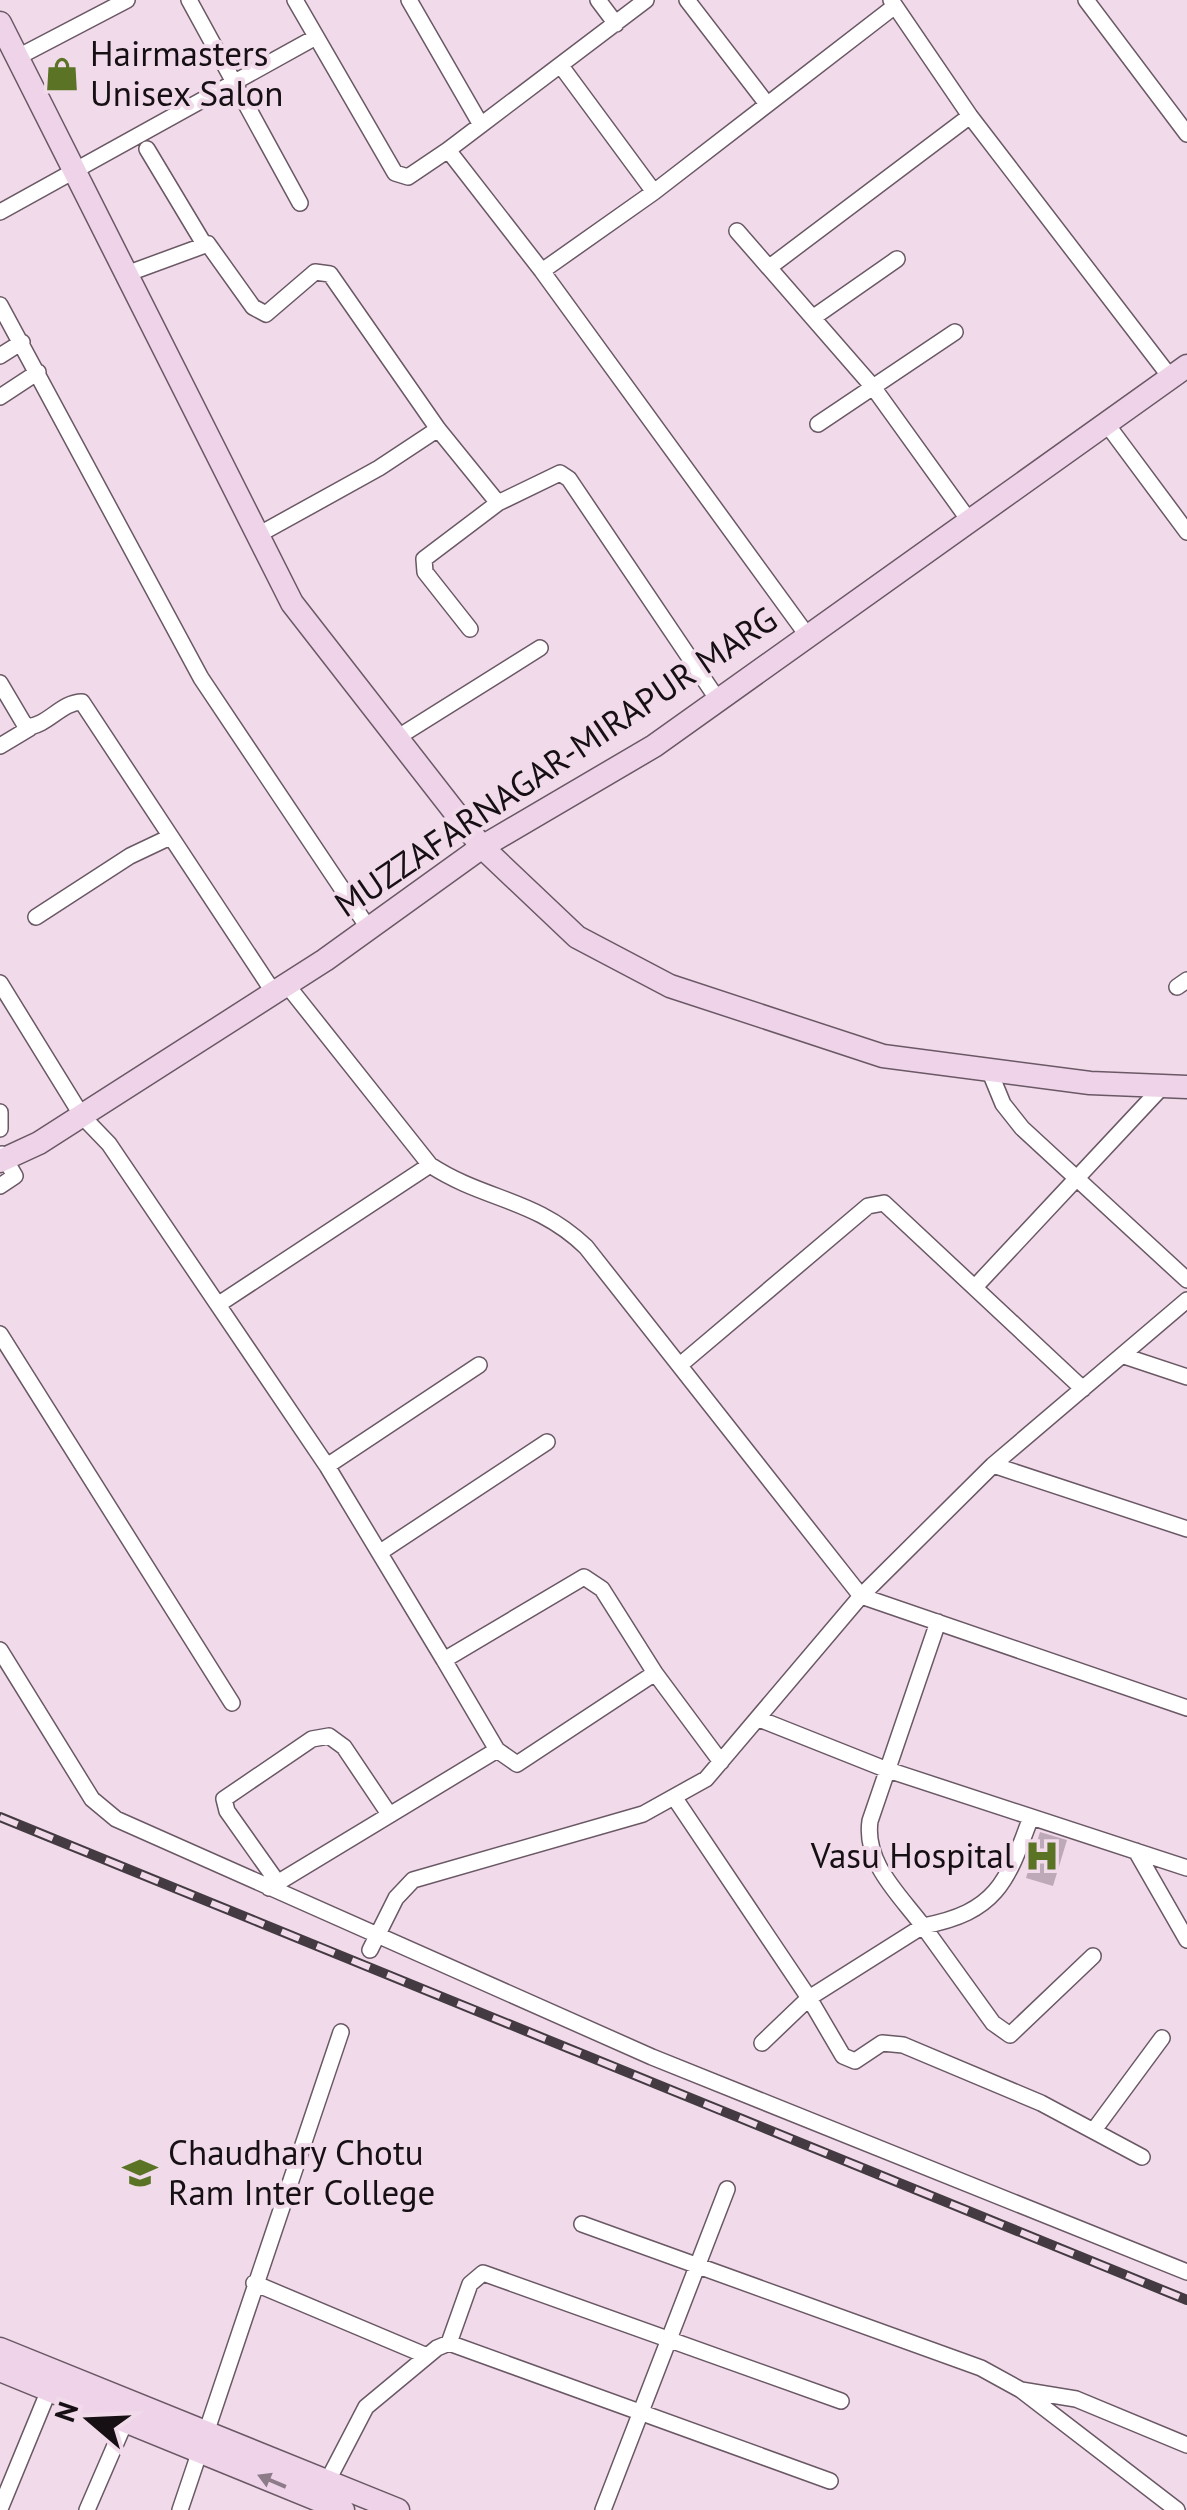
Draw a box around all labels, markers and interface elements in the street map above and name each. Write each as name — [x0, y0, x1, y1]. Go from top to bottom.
place label: Hairmasters Unisex Salon — [90, 30, 283, 116]
shop icon: Hairmasters Unisex Salon — [43, 55, 81, 93]
street label: MUZZAFARNAGAR-MIRAPUR MARG — [325, 596, 785, 927]
place label: Vasu Hospital — [810, 1832, 1014, 1878]
hospital icon: Vasu Hospital — [1023, 1837, 1061, 1875]
place label: Chaudhary Chotu Ram Inter College — [168, 2129, 435, 2215]
school or university icon: Chaudhary Chotu Ram Inter College — [121, 2154, 159, 2192]
north arrow — [40, 2370, 140, 2470]
text: N — [45, 2397, 86, 2426]
one-way arrow — [256, 2472, 286, 2488]

